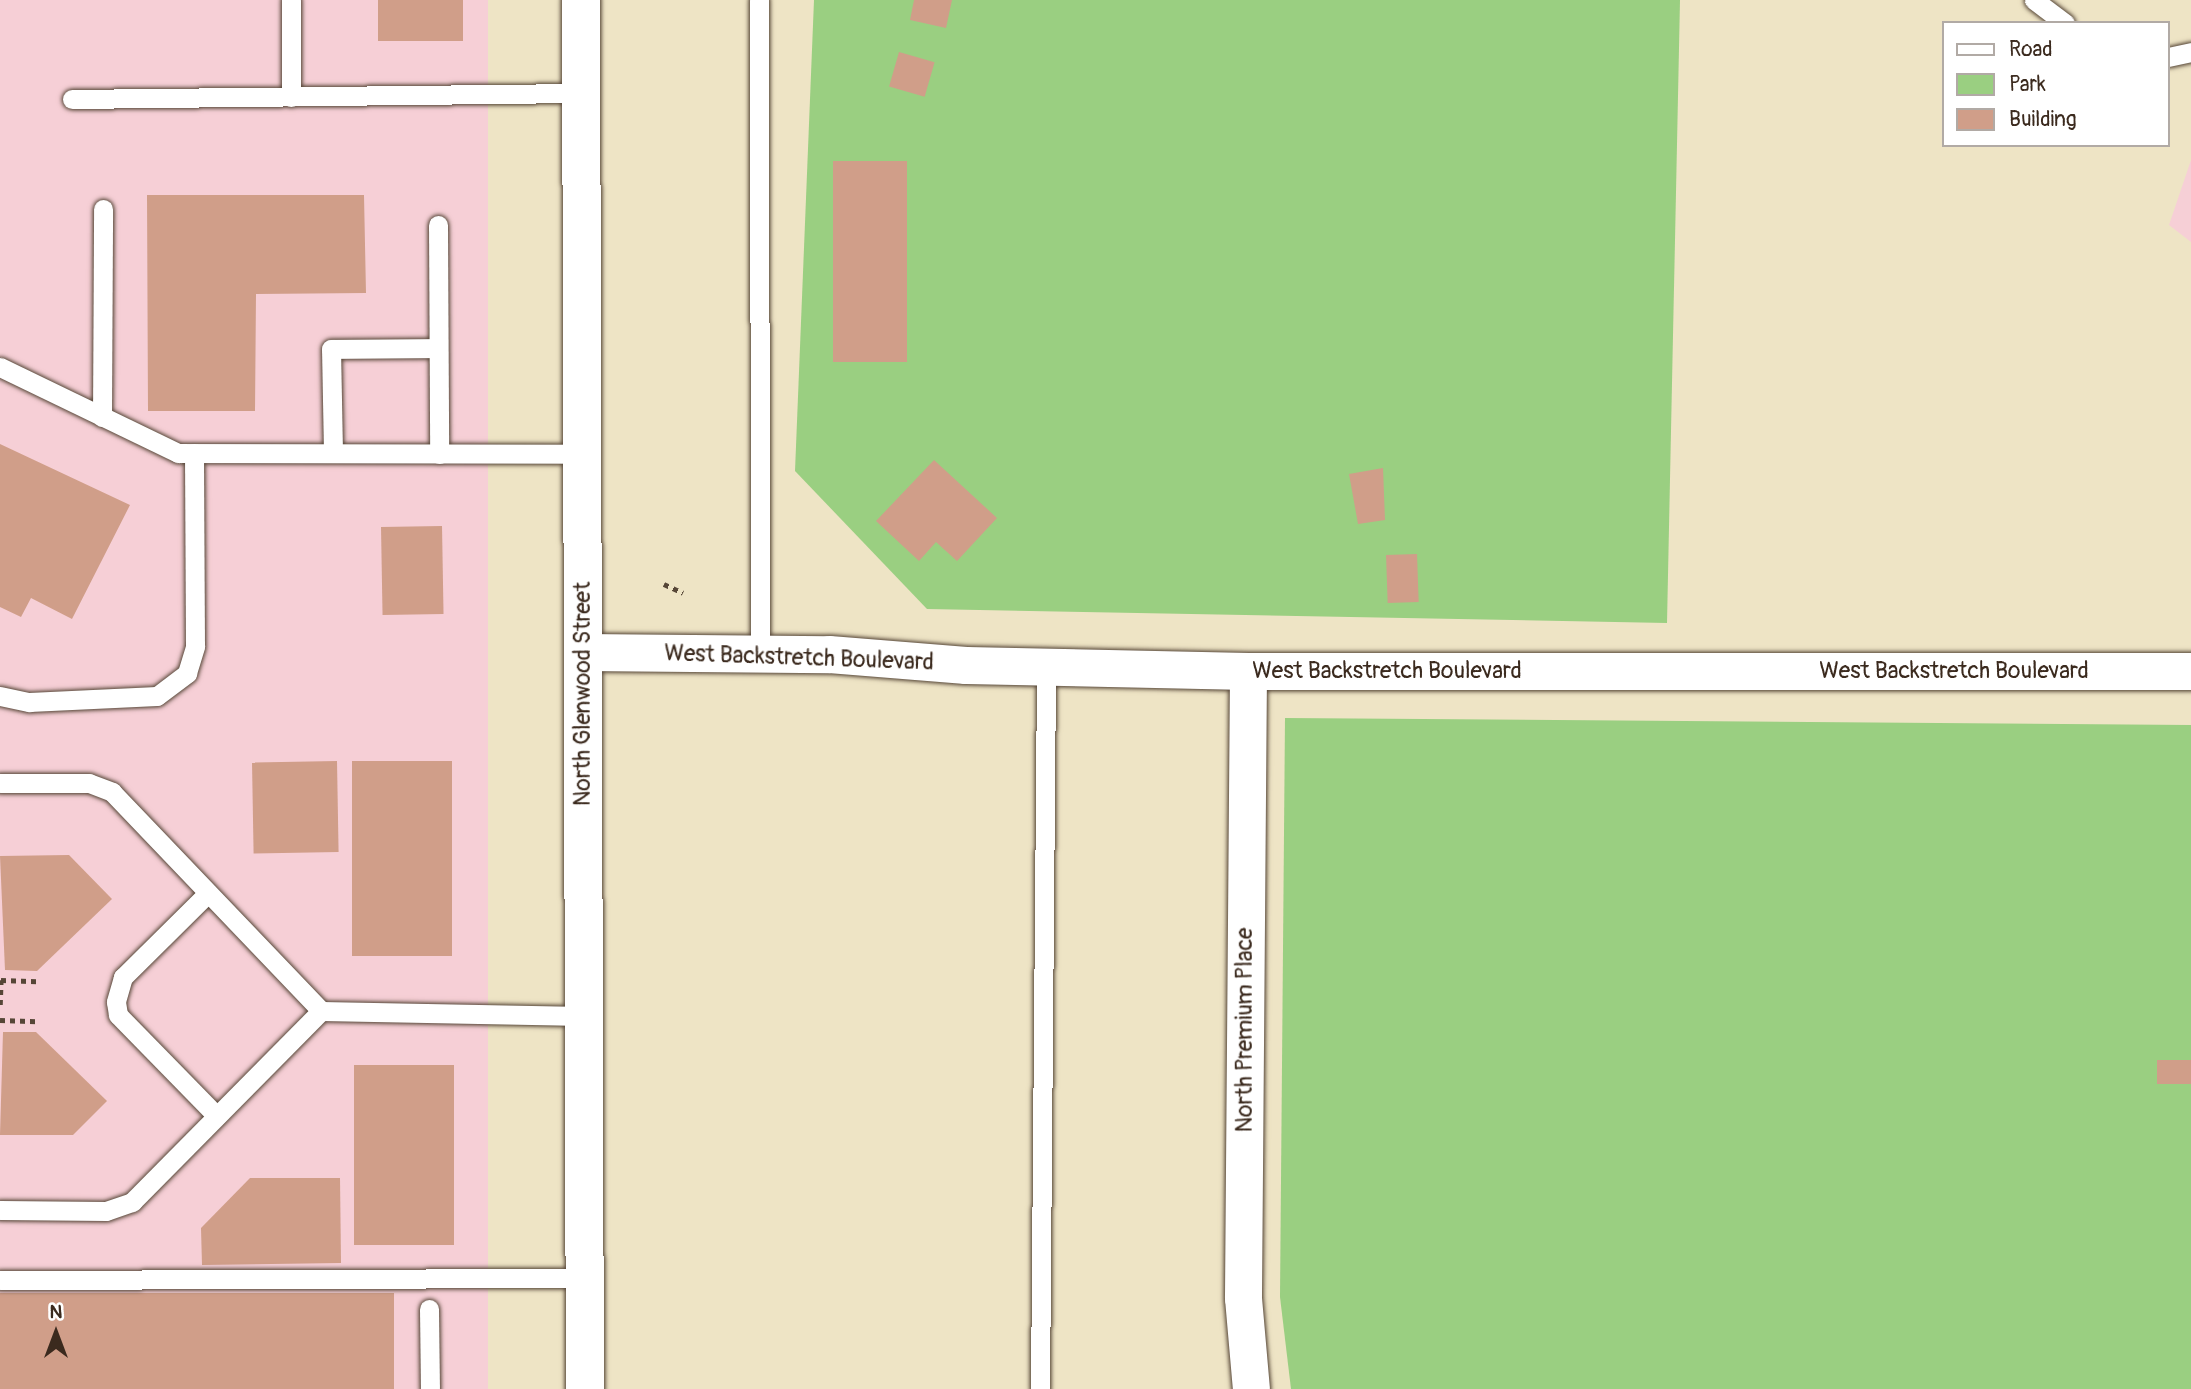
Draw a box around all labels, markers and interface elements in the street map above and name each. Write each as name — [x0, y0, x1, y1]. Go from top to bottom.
legend — [1942, 21, 2170, 147]
text: Road — [2009, 36, 2053, 63]
text: Park — [2009, 71, 2046, 98]
text: Building — [2009, 106, 2076, 133]
street label: North Glenwood Street — [569, 582, 597, 806]
street label: West Backstretch Boulevard — [664, 640, 934, 676]
street label: West Backstretch Boulevard — [1252, 657, 1522, 685]
street label: West Backstretch Boulevard — [1819, 657, 2089, 685]
street label: North Premium Place — [1231, 928, 1259, 1132]
north arrow — [21, 1298, 91, 1368]
text: N — [50, 1300, 62, 1324]

